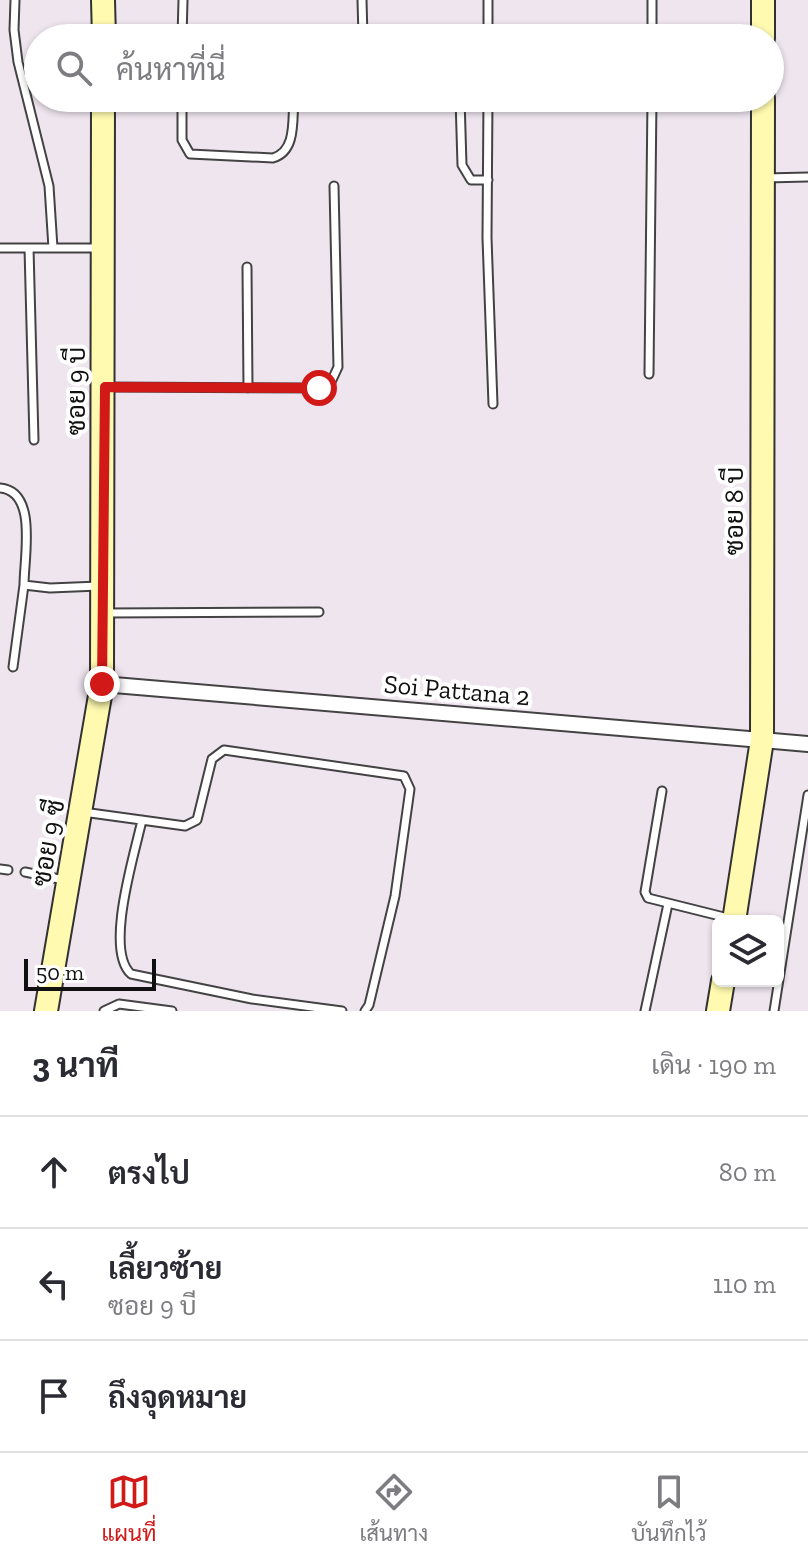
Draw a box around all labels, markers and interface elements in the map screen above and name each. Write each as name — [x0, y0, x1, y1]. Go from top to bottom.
search box — [24, 24, 784, 112]
icon: search — [52, 46, 96, 90]
text: ค้นหาที่นี่ — [116, 52, 226, 88]
street label: ซอย 9 บี — [60, 347, 92, 435]
route start — [301, 370, 337, 406]
street label: ซอย 8 บี — [718, 467, 750, 555]
route end — [84, 666, 120, 702]
street label: Soi Pattana 2 — [383, 668, 531, 712]
street label: ซอย 9 ซี — [25, 797, 71, 889]
map controls — [712, 915, 784, 987]
button: layers — [712, 915, 784, 987]
scale bar — [24, 955, 156, 991]
text: 50 m — [36, 959, 84, 986]
text: 3 นาที — [32, 1045, 119, 1086]
text: เดิน · 190 m — [651, 1049, 776, 1081]
icon: ahead — [32, 1150, 76, 1194]
text: ตรงไป — [108, 1156, 190, 1192]
text: 80 m — [719, 1156, 776, 1188]
text: เลี้ยวซ้าย — [108, 1251, 222, 1287]
icon: left — [32, 1262, 76, 1306]
text: 110 m — [713, 1268, 776, 1300]
text: ซอย 9 บี — [108, 1290, 197, 1322]
icon: arrive — [32, 1374, 76, 1418]
text: ถึงจุดหมาย — [108, 1380, 247, 1416]
tab: แผนที่ — [102, 1470, 156, 1547]
tab: เส้นทาง — [359, 1470, 428, 1547]
tab: บันทึกไว้ — [631, 1470, 706, 1547]

